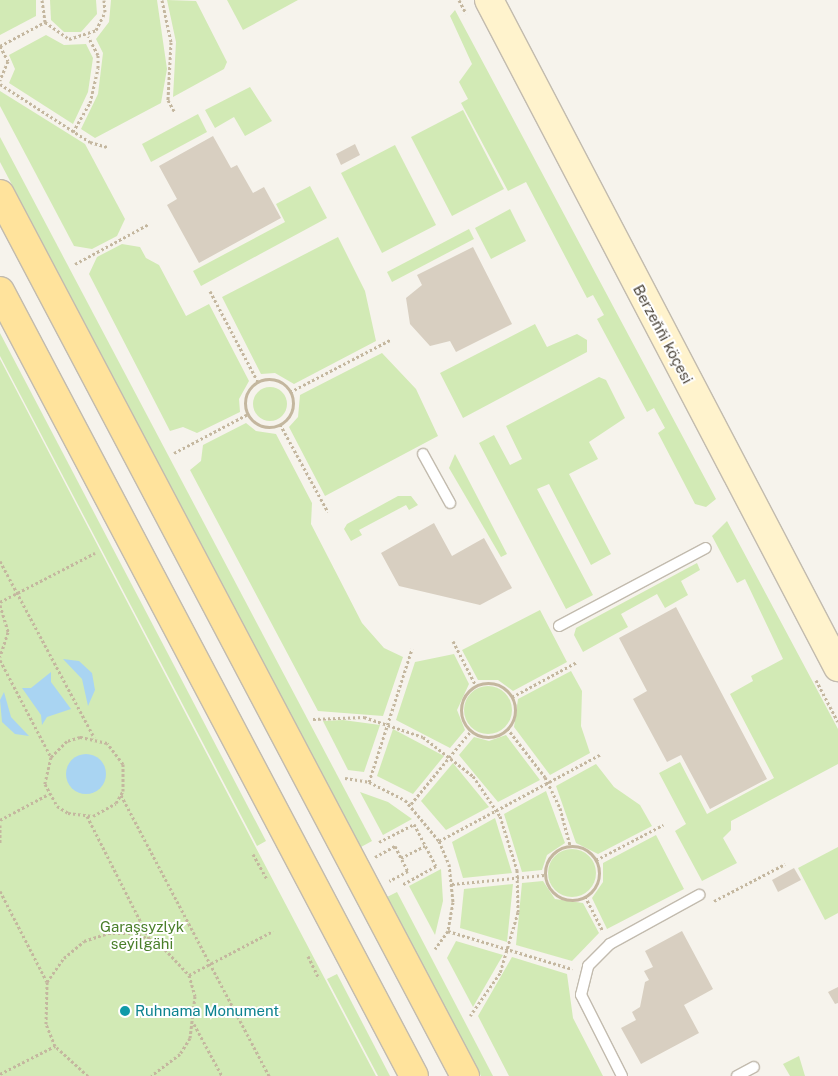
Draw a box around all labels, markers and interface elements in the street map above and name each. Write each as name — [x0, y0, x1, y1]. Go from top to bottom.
street label: Berzeňňi köçesi — [629, 282, 697, 386]
park label: Garaşsyzlyk seýilgähi — [100, 917, 184, 952]
place label: Ruhnama Monument — [135, 1002, 279, 1020]
marker: Ruhnama Monument — [119, 1005, 131, 1017]

